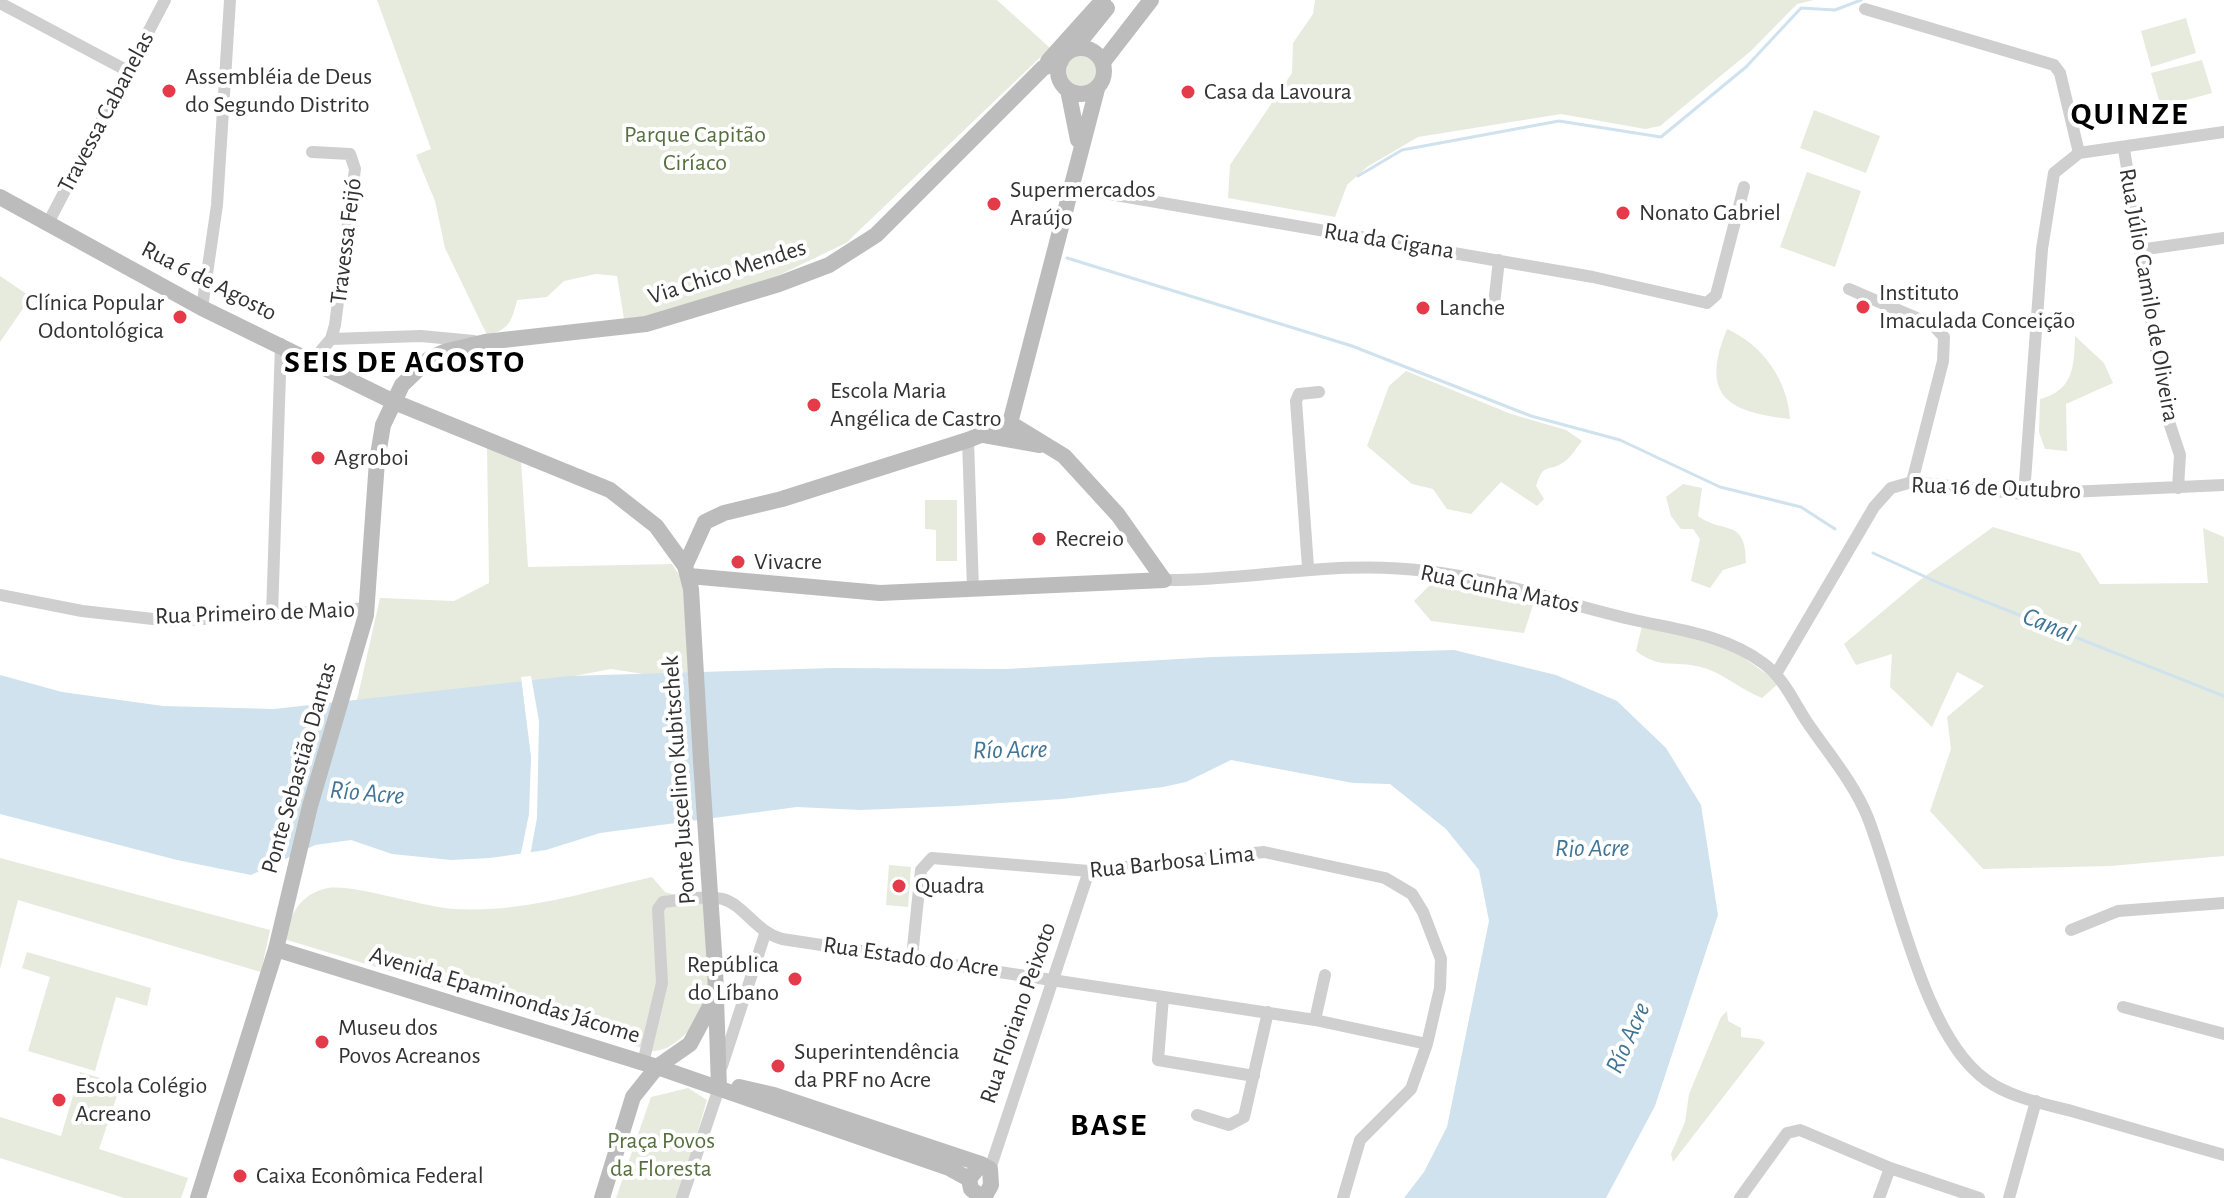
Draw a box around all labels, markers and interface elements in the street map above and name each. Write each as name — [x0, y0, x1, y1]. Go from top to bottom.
street label: Travessa Cabanelas — [51, 27, 161, 197]
place label: Assembléia de Deus do Segundo Distrito — [185, 63, 372, 119]
place label: Casa da Lavoura — [1204, 78, 1352, 106]
marker: Assembléia de Deus do Segundo Distrito — [160, 82, 178, 100]
marker: Casa da Lavoura — [1179, 83, 1197, 101]
district label: QUINZE — [2071, 95, 2189, 133]
park label: Parque Capitão Ciríaco — [624, 121, 766, 177]
street label: Rua Júlio Camilo de Oliveira — [2113, 166, 2185, 424]
street label: Travessa Feijó — [324, 176, 368, 306]
place label: Supermercados Araújo — [1010, 176, 1156, 232]
marker: Supermercados Araújo — [985, 195, 1003, 213]
place label: Nonato Gabriel — [1639, 199, 1781, 227]
marker: Nonato Gabriel — [1614, 204, 1632, 222]
street label: Rua da Cigana — [1322, 216, 1456, 266]
street label: Via Chico Mendes — [644, 233, 810, 311]
street label: Rua 6 de Agosto — [136, 235, 282, 327]
place label: Instituto Imaculada Conceição — [1879, 279, 2075, 335]
place label: Clínica Popular Odontológica — [25, 289, 164, 345]
place label: Lanche — [1439, 294, 1505, 322]
marker: Instituto Imaculada Conceição — [1854, 298, 1872, 316]
marker: Lanche — [1414, 299, 1432, 317]
marker: Clínica Popular Odontológica — [171, 308, 189, 326]
district label: SEIS DE AGOSTO — [284, 343, 526, 381]
place label: Escola Maria Angélica de Castro — [830, 377, 1002, 433]
marker: Escola Maria Angélica de Castro — [805, 396, 823, 414]
place label: Agroboi — [334, 444, 409, 472]
marker: Agroboi — [309, 449, 327, 467]
street label: Rua 16 de Outubro — [1911, 471, 2081, 505]
place label: Recreio — [1055, 525, 1124, 553]
marker: Recreio — [1030, 530, 1048, 548]
place label: Vivacre — [754, 548, 822, 576]
marker: Vivacre — [729, 553, 747, 571]
street label: Rua Cunha Matos — [1418, 558, 1582, 620]
street label: Rua Primeiro de Maio — [154, 595, 356, 631]
water label: Canal — [2018, 600, 2080, 650]
street label: Ponte Juscelino Kubitschek — [656, 654, 702, 906]
street label: Ponte Sebastião Dantas — [255, 659, 343, 877]
water label: Río Acre — [972, 734, 1048, 766]
water label: Río Acre — [328, 774, 406, 812]
water label: Rio Acre — [1555, 832, 1629, 864]
street label: Rua Barbosa Lima — [1088, 839, 1256, 885]
place label: Quadra — [915, 872, 985, 900]
marker: Quadra — [890, 877, 908, 895]
street label: Rua Floriano Peixoto — [973, 919, 1063, 1107]
street label: Rua Estado do Acre — [821, 930, 1001, 984]
street label: Avenida Epaminondas Jácome — [366, 940, 644, 1050]
place label: República do Líbano — [687, 951, 779, 1007]
marker: República do Líbano — [786, 970, 804, 988]
water label: Río Acre — [1599, 998, 1657, 1078]
place label: Museu dos Povos Acreanos — [338, 1014, 481, 1070]
marker: Museu dos Povos Acreanos — [313, 1033, 331, 1051]
place label: Superintendência da PRF no Acre — [794, 1038, 960, 1094]
marker: Superintendência da PRF no Acre — [769, 1057, 787, 1075]
place label: Escola Colégio Acreano — [75, 1072, 207, 1128]
marker: Escola Colégio Acreano — [50, 1091, 68, 1109]
district label: BASE — [1070, 1106, 1148, 1144]
park label: Praça Povos da Floresta — [607, 1127, 715, 1183]
place label: Caixa Econômica Federal — [256, 1162, 484, 1190]
marker: Caixa Econômica Federal — [231, 1167, 249, 1185]

